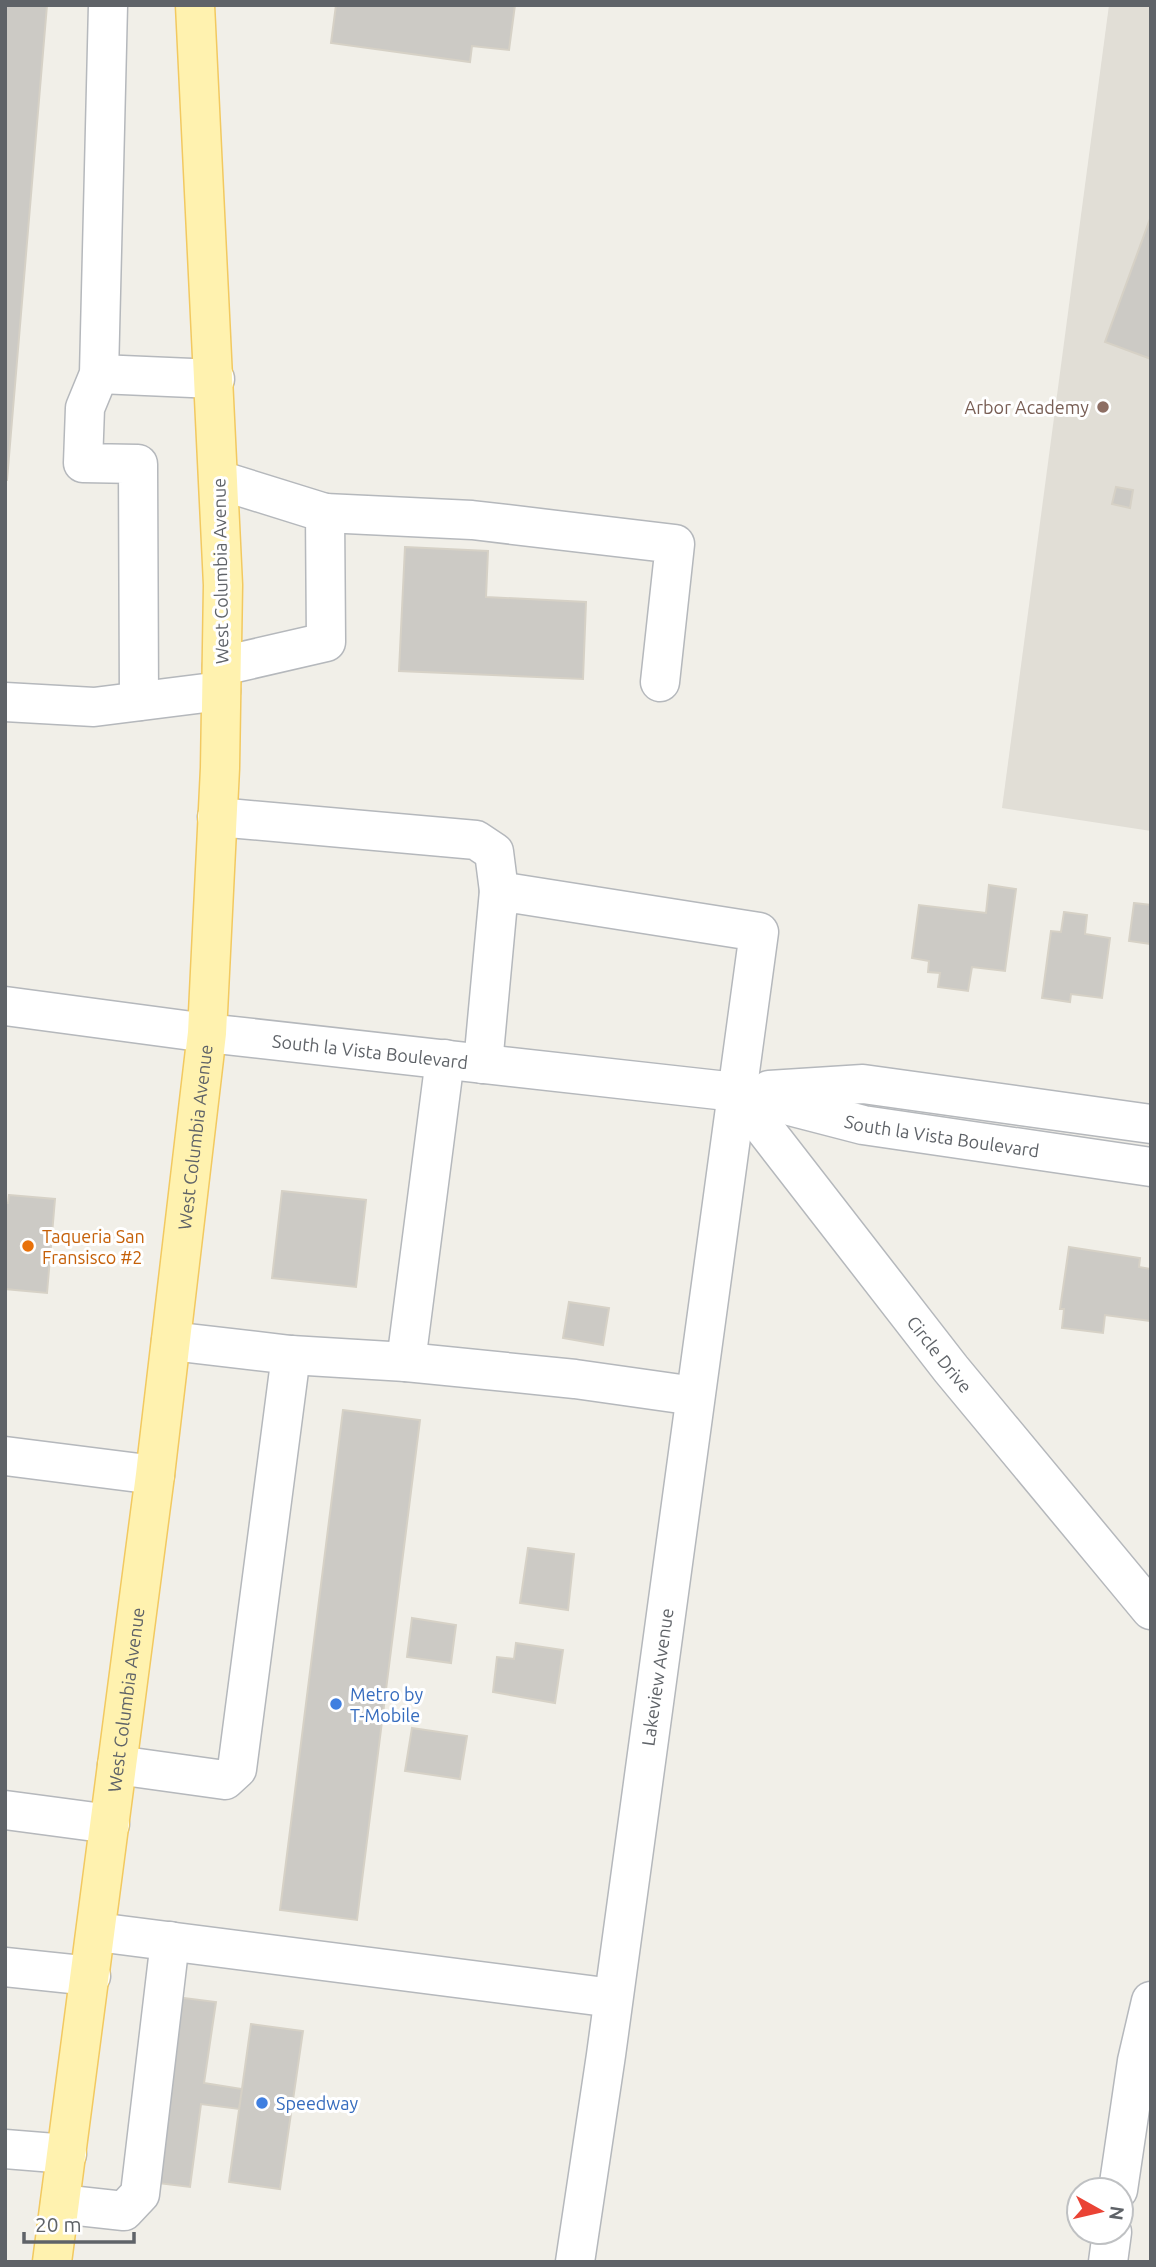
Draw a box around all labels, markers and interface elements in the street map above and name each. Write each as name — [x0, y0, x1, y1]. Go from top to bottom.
place label: Arbor Academy — [965, 397, 1089, 417]
marker: Arbor Academy — [1095, 399, 1111, 415]
street label: West Columbia Avenue — [208, 478, 232, 664]
street label: South la Vista Boulevard — [271, 1030, 469, 1072]
street label: West Columbia Avenue — [174, 1043, 216, 1231]
street label: South la Vista Boulevard — [842, 1111, 1041, 1161]
place label: Taqueria San Fransisco #2 — [42, 1226, 145, 1267]
marker: Taqueria San Fransisco #2 — [20, 1238, 36, 1254]
street label: Circle Drive — [903, 1312, 976, 1396]
street label: West Columbia Avenue — [104, 1606, 148, 1794]
street label: Lakeview Avenue — [637, 1607, 677, 1747]
place label: Metro by T-Mobile — [350, 1684, 424, 1725]
marker: Metro by T-Mobile — [328, 1696, 344, 1712]
place label: Speedway — [276, 2093, 359, 2113]
marker: Speedway — [254, 2095, 270, 2111]
north arrow — [1065, 2176, 1135, 2246]
scale bar — [24, 2200, 135, 2244]
text: N — [1105, 2205, 1129, 2222]
text: 20 m — [35, 2212, 82, 2236]

